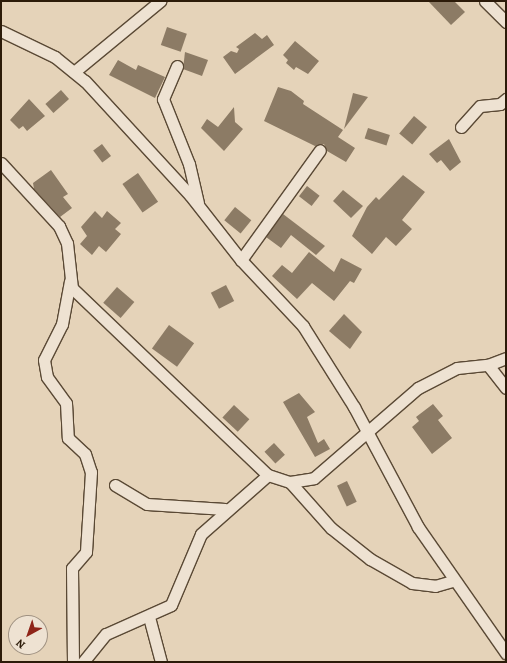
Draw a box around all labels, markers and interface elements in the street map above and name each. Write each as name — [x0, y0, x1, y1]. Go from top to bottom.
north arrow — [8, 615, 48, 655]
text: N — [13, 635, 29, 652]

